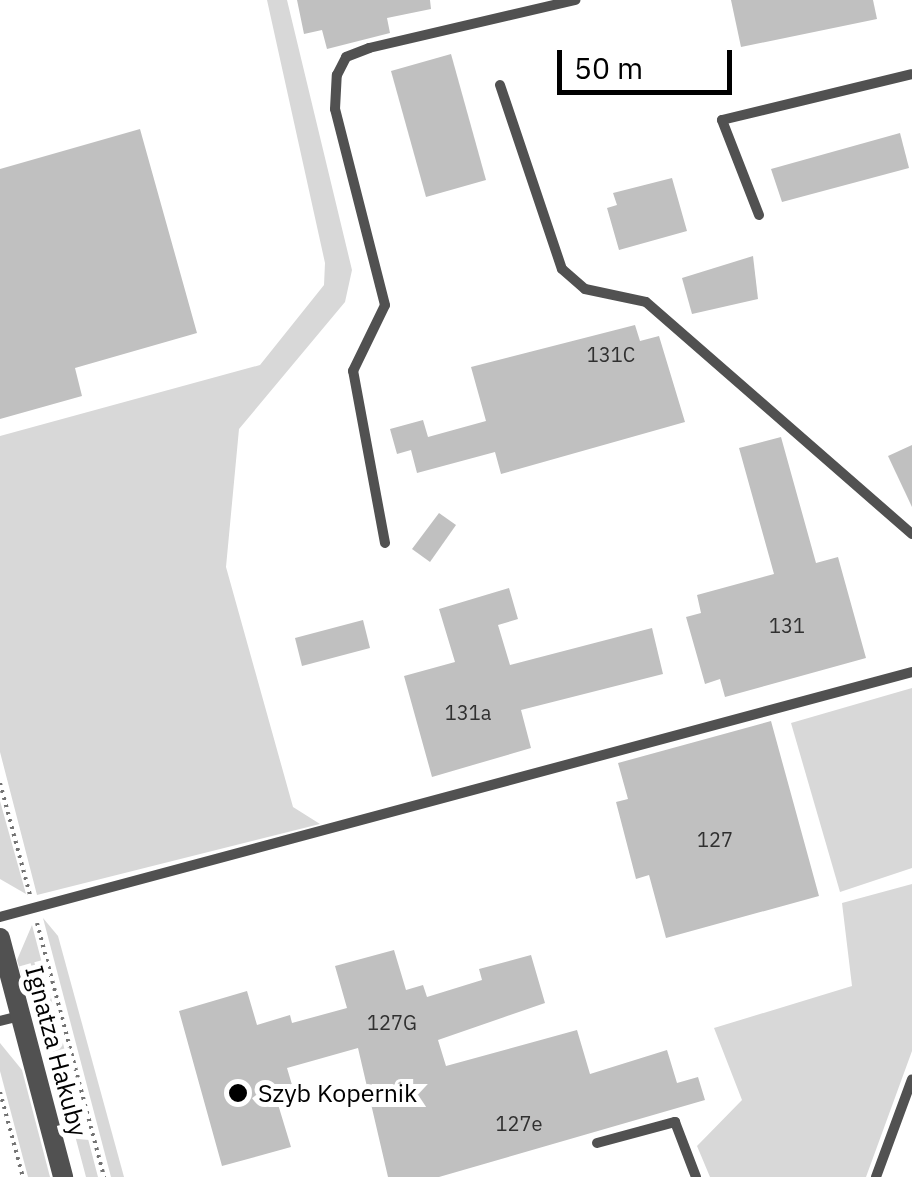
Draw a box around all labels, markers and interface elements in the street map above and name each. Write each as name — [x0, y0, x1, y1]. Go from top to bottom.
scale bar — [562, 30, 737, 92]
text: 50 m — [574, 48, 643, 87]
house number: 131C — [587, 342, 635, 366]
house number: 131 — [769, 613, 805, 637]
house number: 131a — [445, 700, 491, 724]
house number: 127 — [697, 827, 733, 851]
street label: Ignatza Hakuby — [19, 962, 93, 1140]
house number: 127G — [367, 1010, 417, 1034]
place label: Szyb Kopernik — [258, 1078, 417, 1108]
marker: Szyb Kopernik — [227, 1082, 249, 1104]
house number: 127e — [496, 1111, 542, 1135]

